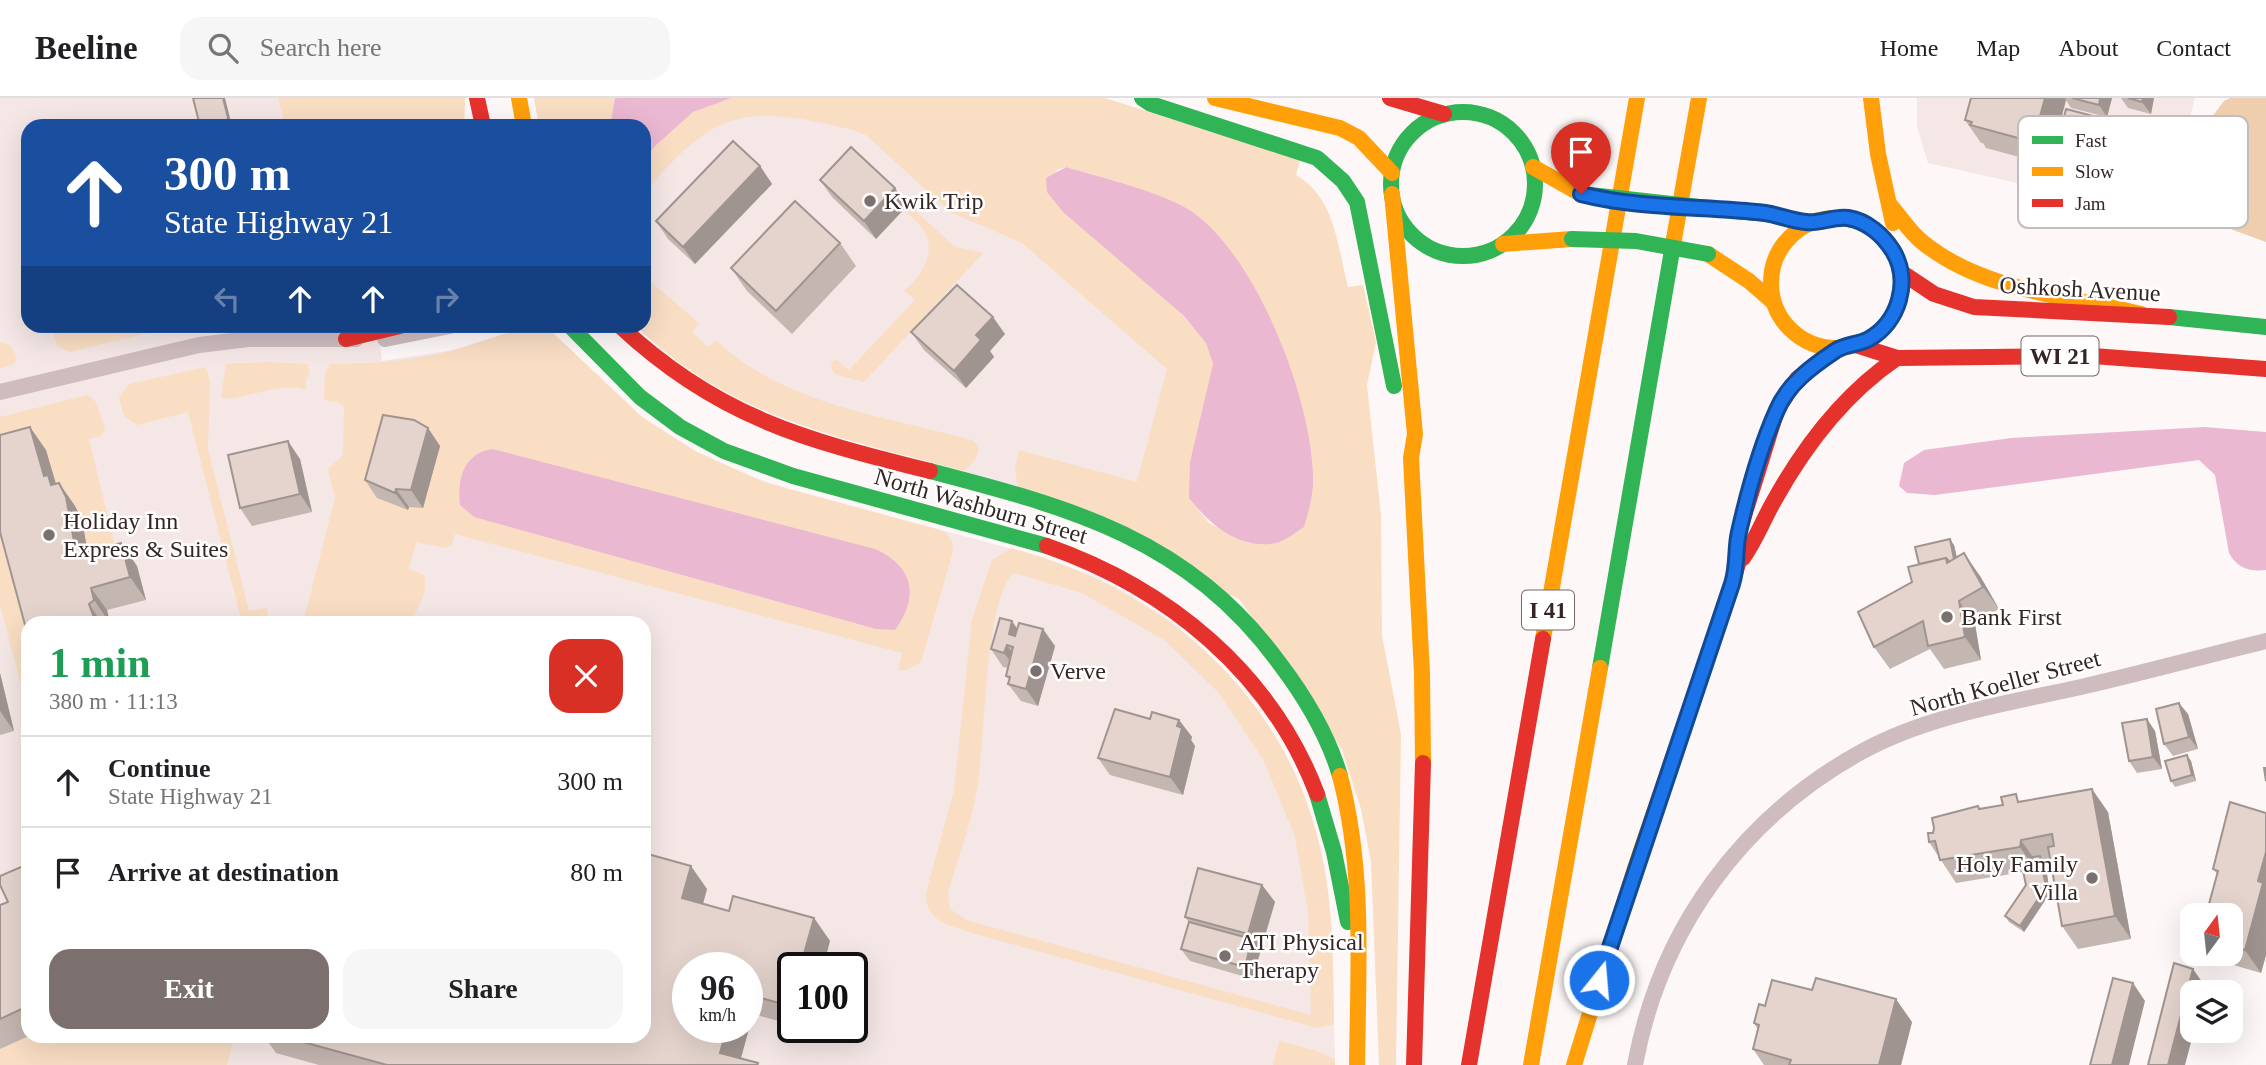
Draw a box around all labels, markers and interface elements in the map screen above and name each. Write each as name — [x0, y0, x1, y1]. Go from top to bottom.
search box — [180, 17, 670, 80]
icon: search — [204, 29, 242, 67]
text: Beeline — [35, 30, 138, 66]
text: Search here — [260, 33, 382, 62]
text: Home — [1880, 35, 1938, 61]
text: Map — [1976, 35, 2020, 61]
text: About — [2058, 35, 2118, 61]
text: Contact — [2156, 35, 2231, 61]
legend — [2018, 116, 2248, 228]
pin — [1551, 122, 1611, 194]
text: Fast — [2075, 130, 2107, 151]
icon: arrive — [1562, 133, 1600, 171]
text: 300 m — [164, 146, 291, 201]
icon: ahead — [49, 147, 140, 238]
text: Slow — [2075, 161, 2114, 182]
place label: Kwik Trip — [884, 188, 983, 214]
marker: Kwik Trip — [862, 193, 878, 209]
text: Jam — [2075, 193, 2106, 214]
text: State Highway 21 — [164, 204, 393, 240]
street label: Oshkosh Avenue — [1999, 272, 2161, 306]
icon: left — [208, 280, 246, 318]
icon: ahead — [281, 280, 319, 318]
icon: ahead — [354, 280, 392, 318]
icon: right — [427, 280, 465, 318]
road number: WI 21 — [2022, 336, 2098, 376]
street label: North Washburn Street — [872, 463, 1091, 549]
place label: Holiday Inn Express & Suites — [63, 508, 228, 562]
marker: Holiday Inn Express & Suites — [41, 527, 57, 543]
road number: I 41 — [1522, 590, 1574, 630]
place label: Bank First — [1961, 604, 2062, 630]
marker: Bank First — [1939, 609, 1955, 625]
button: close — [549, 639, 623, 713]
text: 1 min — [49, 640, 151, 686]
street label: North Koeller Street — [1907, 645, 2103, 721]
place label: Verve — [1050, 658, 1106, 684]
marker: Verve — [1028, 663, 1044, 679]
text: 380 m · 11:13 — [49, 689, 178, 714]
text: Continue — [108, 754, 211, 783]
icon: ahead — [49, 763, 87, 801]
text: 300 m — [557, 767, 623, 796]
text: State Highway 21 — [108, 784, 273, 809]
place label: Holy Family Villa — [1956, 851, 2078, 905]
icon: arrive — [49, 854, 87, 892]
text: Arrive at destination — [108, 858, 339, 887]
text: 80 m — [570, 858, 623, 887]
marker: Holy Family Villa — [2084, 870, 2100, 886]
north arrow — [2180, 903, 2244, 966]
map controls — [2180, 903, 2243, 1043]
place label: ATI Physical Therapy — [1239, 929, 1364, 983]
position arrow — [1562, 943, 1636, 1017]
marker: ATI Physical Therapy — [1217, 948, 1233, 964]
button: Exit — [49, 949, 329, 1029]
button: Share — [343, 949, 623, 1029]
speed limit sign: 100 — [777, 952, 868, 1043]
text: 96 — [700, 969, 735, 1008]
button: layers — [2180, 980, 2243, 1043]
text: km/h — [699, 1005, 736, 1025]

